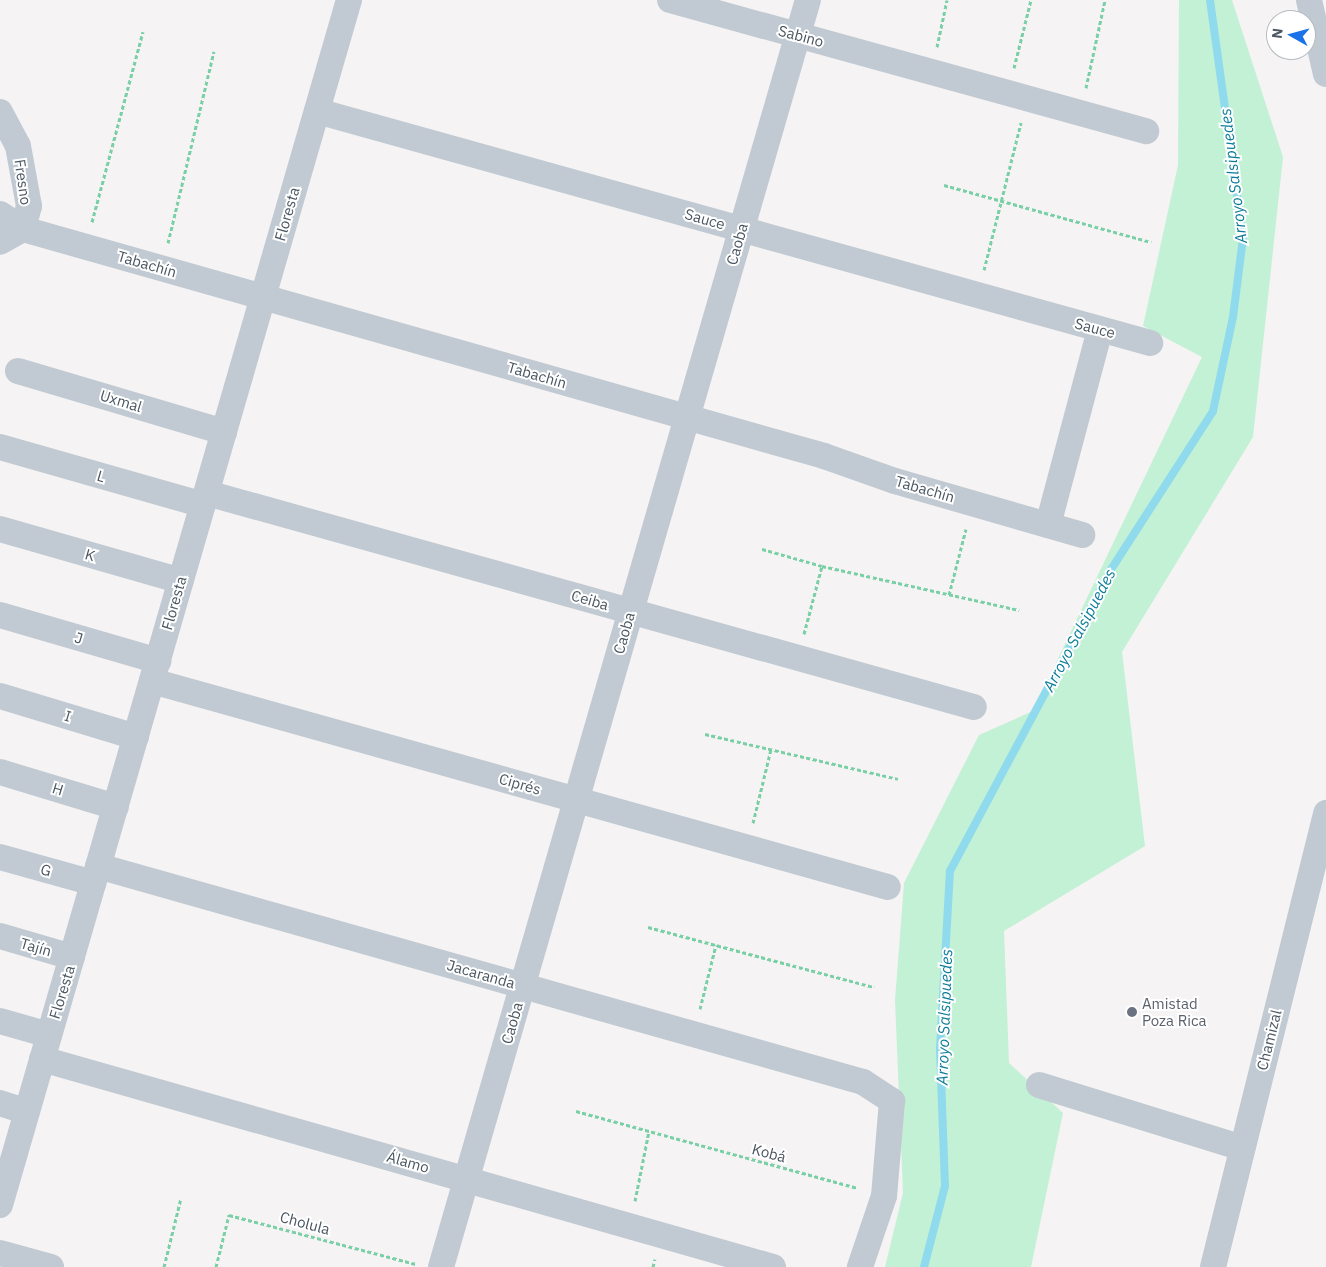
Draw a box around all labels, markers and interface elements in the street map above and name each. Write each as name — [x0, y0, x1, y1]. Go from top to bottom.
north arrow — [1266, 10, 1316, 60]
street label: Sabino — [776, 21, 826, 51]
text: N — [1268, 27, 1287, 39]
water label: Arroyo Salsipuedes — [1215, 107, 1251, 245]
street label: Fresno — [11, 158, 35, 206]
street label: Floresta — [271, 185, 303, 243]
street label: Sauce — [683, 205, 727, 233]
street label: Caoba — [723, 221, 751, 267]
street label: Tabachín — [115, 247, 179, 281]
street label: Sauce — [1073, 314, 1117, 342]
street label: Tabachín — [505, 358, 569, 392]
street label: Uxmal — [98, 386, 144, 416]
street label: L — [95, 466, 107, 486]
street label: Tabachín — [893, 472, 957, 506]
street label: K — [83, 545, 97, 565]
water label: Arroyo Salsipuedes — [1039, 565, 1119, 695]
street label: Floresta — [158, 574, 190, 632]
street label: Ceiba — [569, 586, 611, 614]
street label: Caoba — [610, 610, 638, 656]
street label: J — [73, 628, 85, 648]
street label: I — [62, 707, 74, 725]
street label: Ciprés — [497, 769, 543, 799]
street label: H — [50, 779, 66, 799]
street label: G — [39, 860, 53, 880]
street label: Tajín — [18, 934, 54, 960]
water label: Arroyo Salsipuedes — [932, 949, 956, 1085]
street label: Jacaranda — [445, 956, 517, 992]
street label: Floresta — [45, 963, 79, 1021]
place label: Amistad Poza Rica — [1142, 994, 1207, 1029]
street label: Caoba — [498, 1000, 526, 1046]
marker: Amistad Poza Rica — [1126, 1006, 1138, 1018]
street label: Chamizal — [1253, 1008, 1285, 1072]
street label: Kobá — [750, 1140, 788, 1166]
street label: Álamo — [385, 1147, 431, 1177]
street label: Cholula — [278, 1208, 332, 1238]

